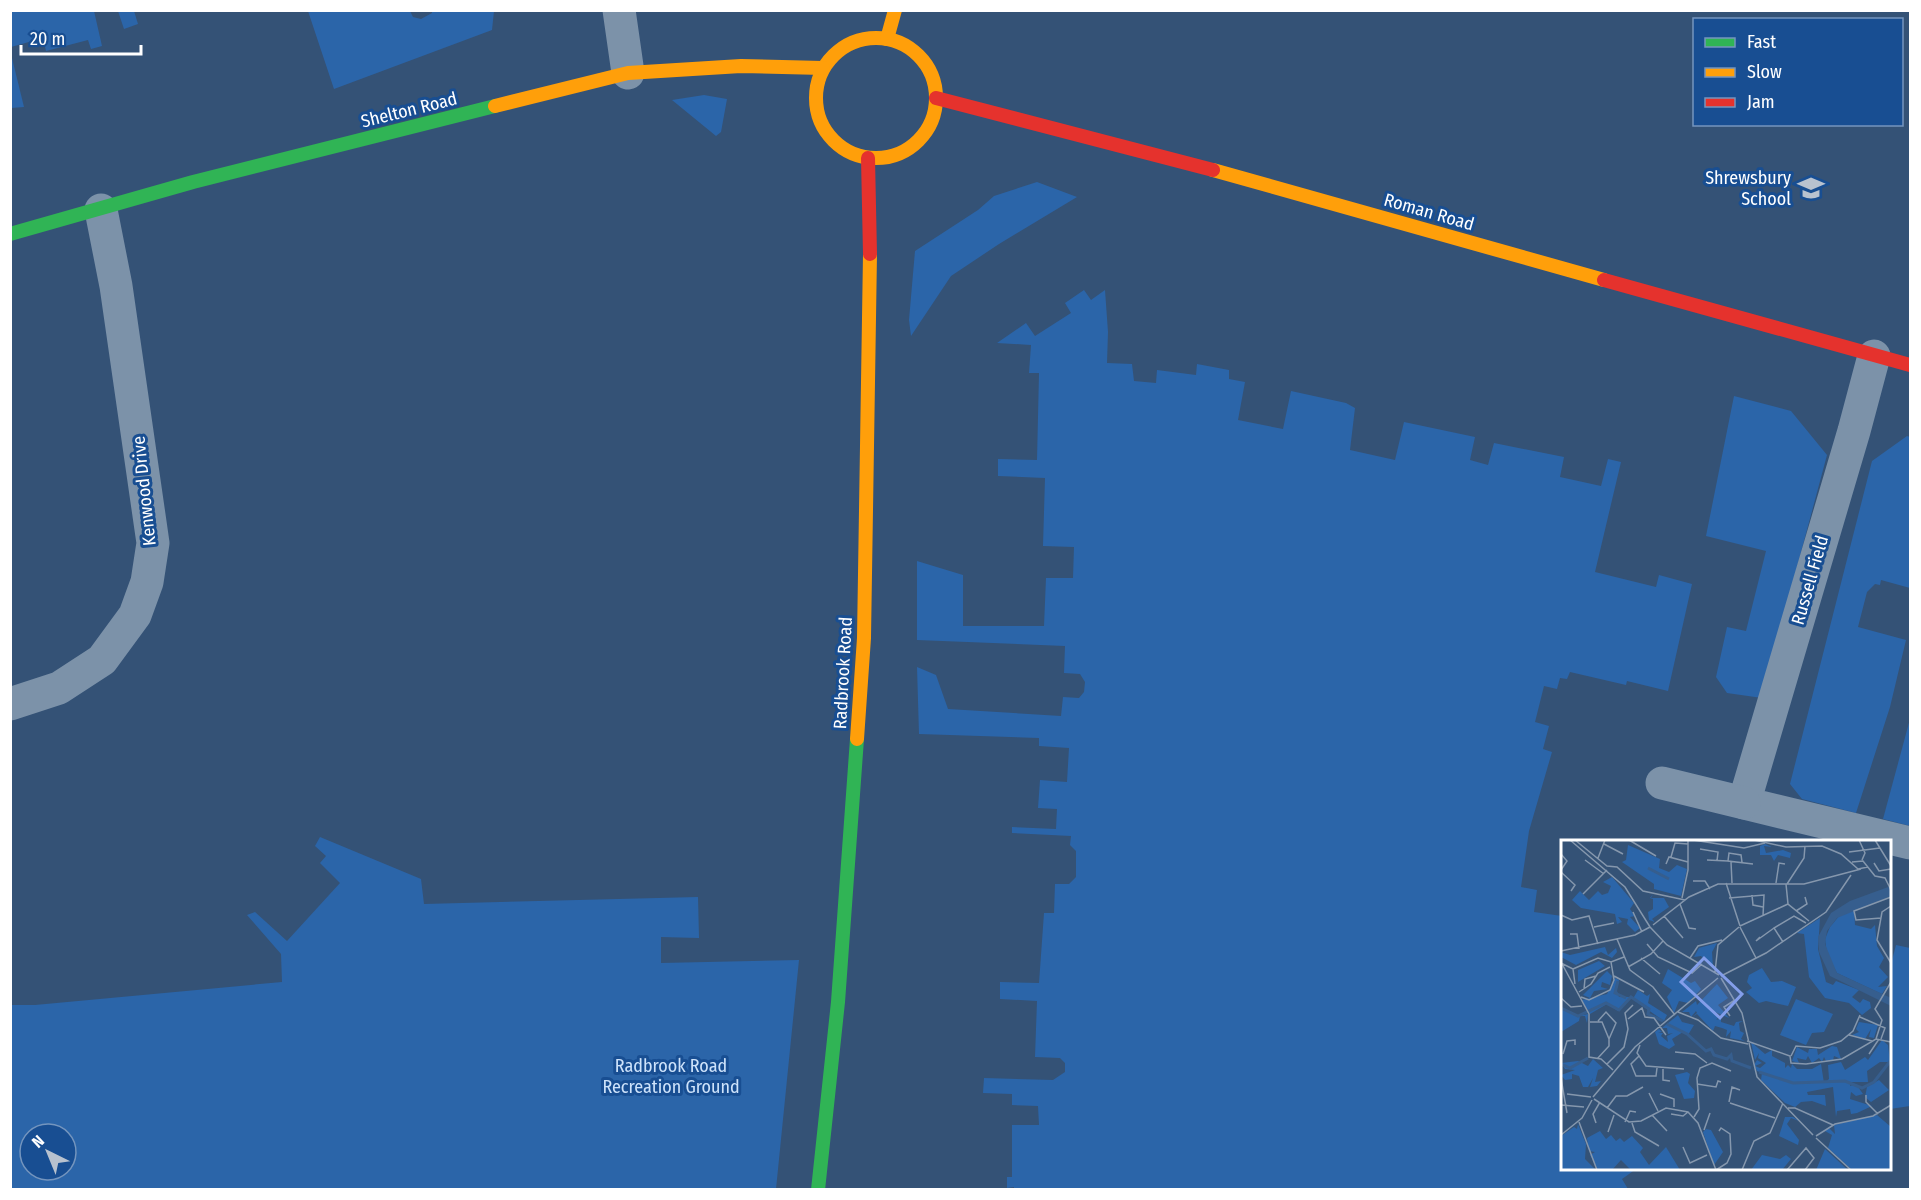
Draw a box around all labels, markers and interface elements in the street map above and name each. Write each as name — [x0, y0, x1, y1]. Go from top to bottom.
scale bar — [21, 18, 141, 56]
legend — [1693, 18, 1903, 126]
text: 20 m — [30, 28, 65, 50]
text: Fast — [1747, 31, 1776, 53]
text: Slow — [1747, 61, 1782, 83]
street label: Shelton Road — [359, 87, 459, 133]
text: Jam — [1747, 91, 1775, 113]
place label: Shrewsbury School — [1705, 167, 1791, 210]
school or university icon: Shrewsbury School — [1796, 173, 1826, 203]
street label: Roman Road — [1381, 189, 1477, 235]
street label: Kenwood Drive — [127, 435, 161, 547]
street label: Russell Field — [1787, 533, 1833, 627]
street label: Radbrook Road — [829, 616, 857, 730]
inset map — [1561, 840, 1891, 1170]
park label: Radbrook Road Recreation Ground — [602, 1055, 740, 1098]
north arrow — [18, 1122, 78, 1182]
text: N — [28, 1131, 48, 1152]

